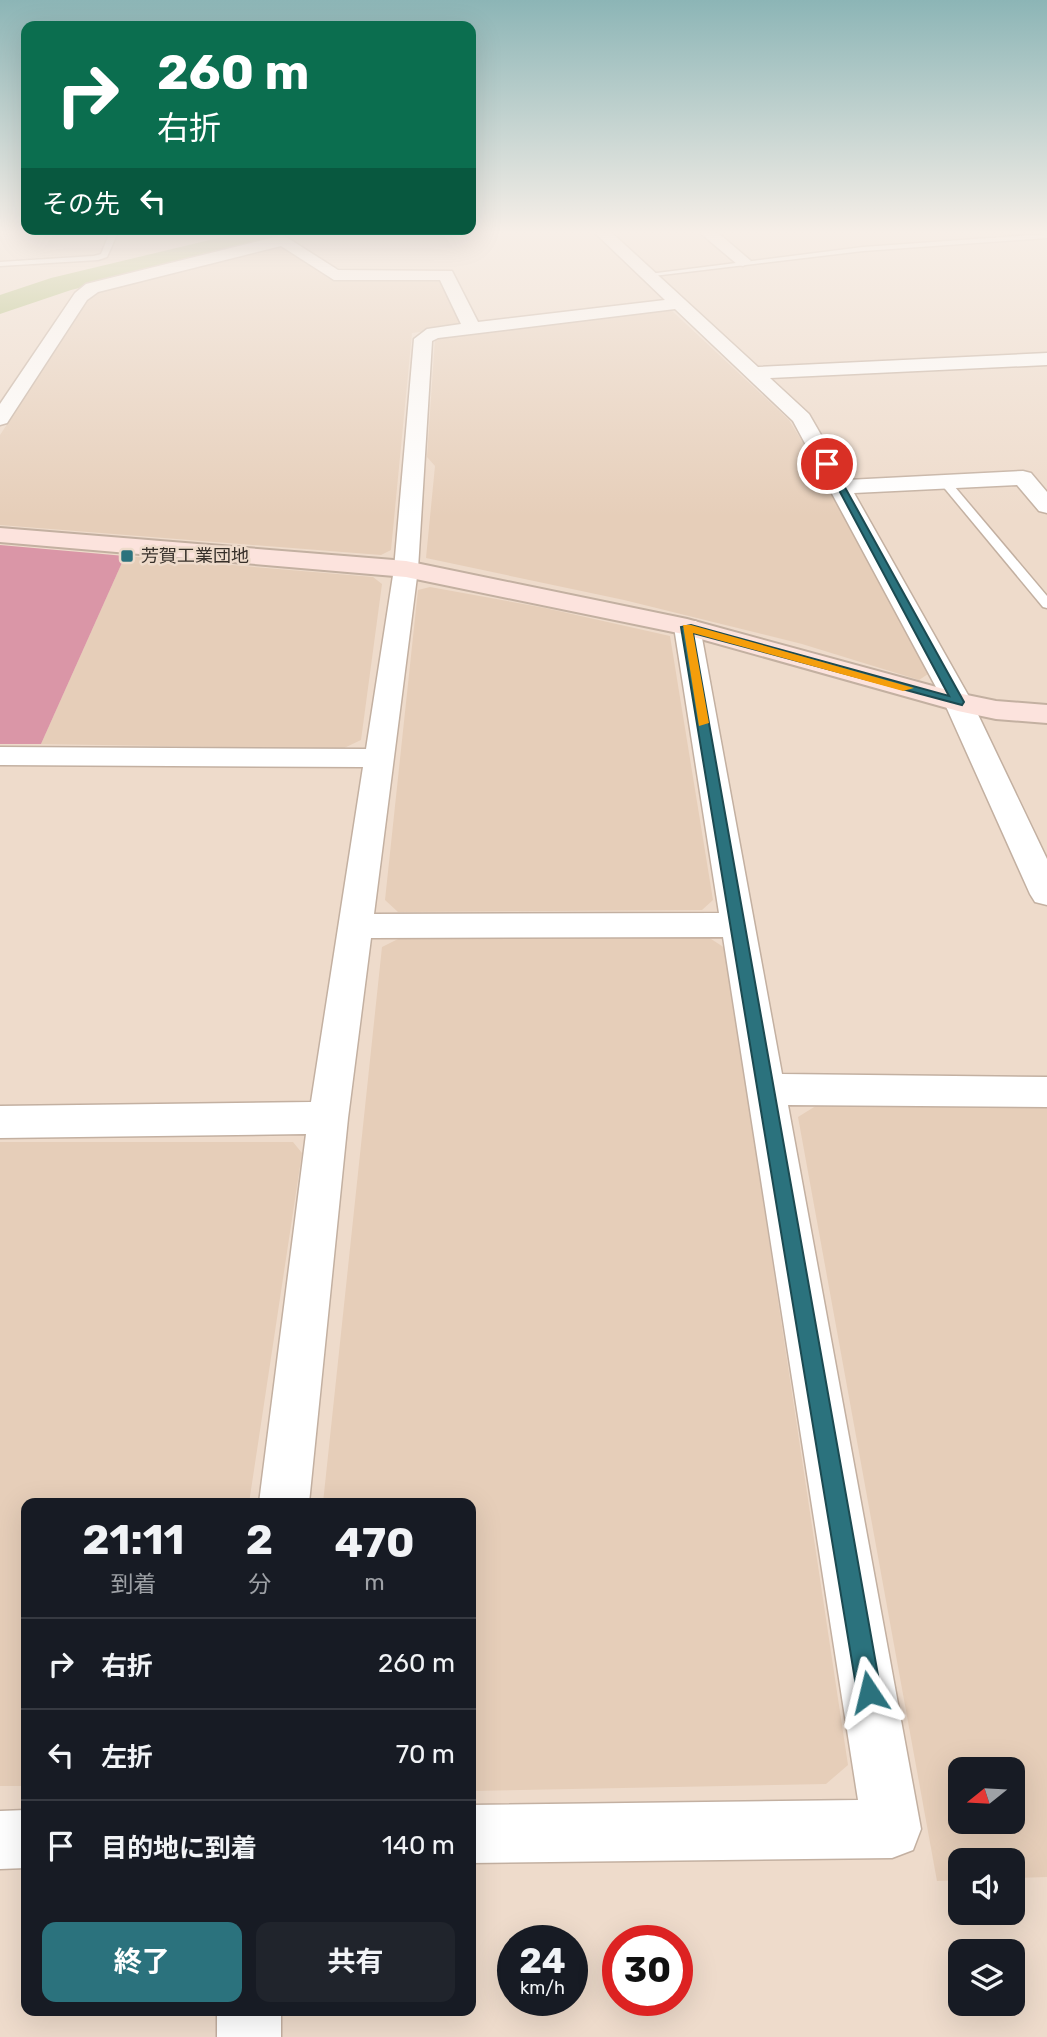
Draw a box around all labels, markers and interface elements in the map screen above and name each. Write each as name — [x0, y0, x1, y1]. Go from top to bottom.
text: 260 m — [157, 43, 309, 101]
icon: right — [42, 49, 133, 140]
text: 右折 — [157, 109, 221, 147]
icon: left — [134, 182, 172, 220]
text: その先 — [42, 189, 120, 220]
pin — [797, 434, 857, 494]
icon: arrive — [808, 445, 846, 483]
place label: 芳賀工業団地 — [141, 545, 249, 567]
marker: 芳賀工業団地 — [119, 548, 135, 564]
text: 21:11 — [82, 1515, 184, 1565]
text: 2 — [246, 1515, 273, 1565]
text: 470 — [334, 1518, 415, 1568]
text: m — [364, 1568, 385, 1596]
text: 到着 — [110, 1570, 156, 1598]
text: 分 — [248, 1570, 271, 1598]
icon: right — [42, 1645, 80, 1683]
text: 260 m — [378, 1648, 455, 1679]
text: 右折 — [101, 1651, 153, 1682]
position arrow — [832, 1655, 906, 1729]
icon: left — [42, 1736, 80, 1774]
text: 70 m — [396, 1739, 455, 1770]
text: 左折 — [101, 1742, 153, 1773]
north arrow — [948, 1757, 1026, 1834]
map controls — [948, 1757, 1025, 2016]
icon: arrive — [42, 1827, 80, 1865]
text: 140 m — [382, 1830, 455, 1861]
text: 目的地に到着 — [101, 1833, 257, 1864]
button: sound — [948, 1848, 1025, 1925]
button: 終了 — [42, 1922, 242, 2002]
button: 共有 — [256, 1922, 455, 2002]
speed limit sign: 30 — [602, 1925, 693, 2016]
button: layers — [948, 1939, 1025, 2016]
text: 24 — [519, 1940, 566, 1982]
text: km/h — [520, 1977, 565, 1999]

